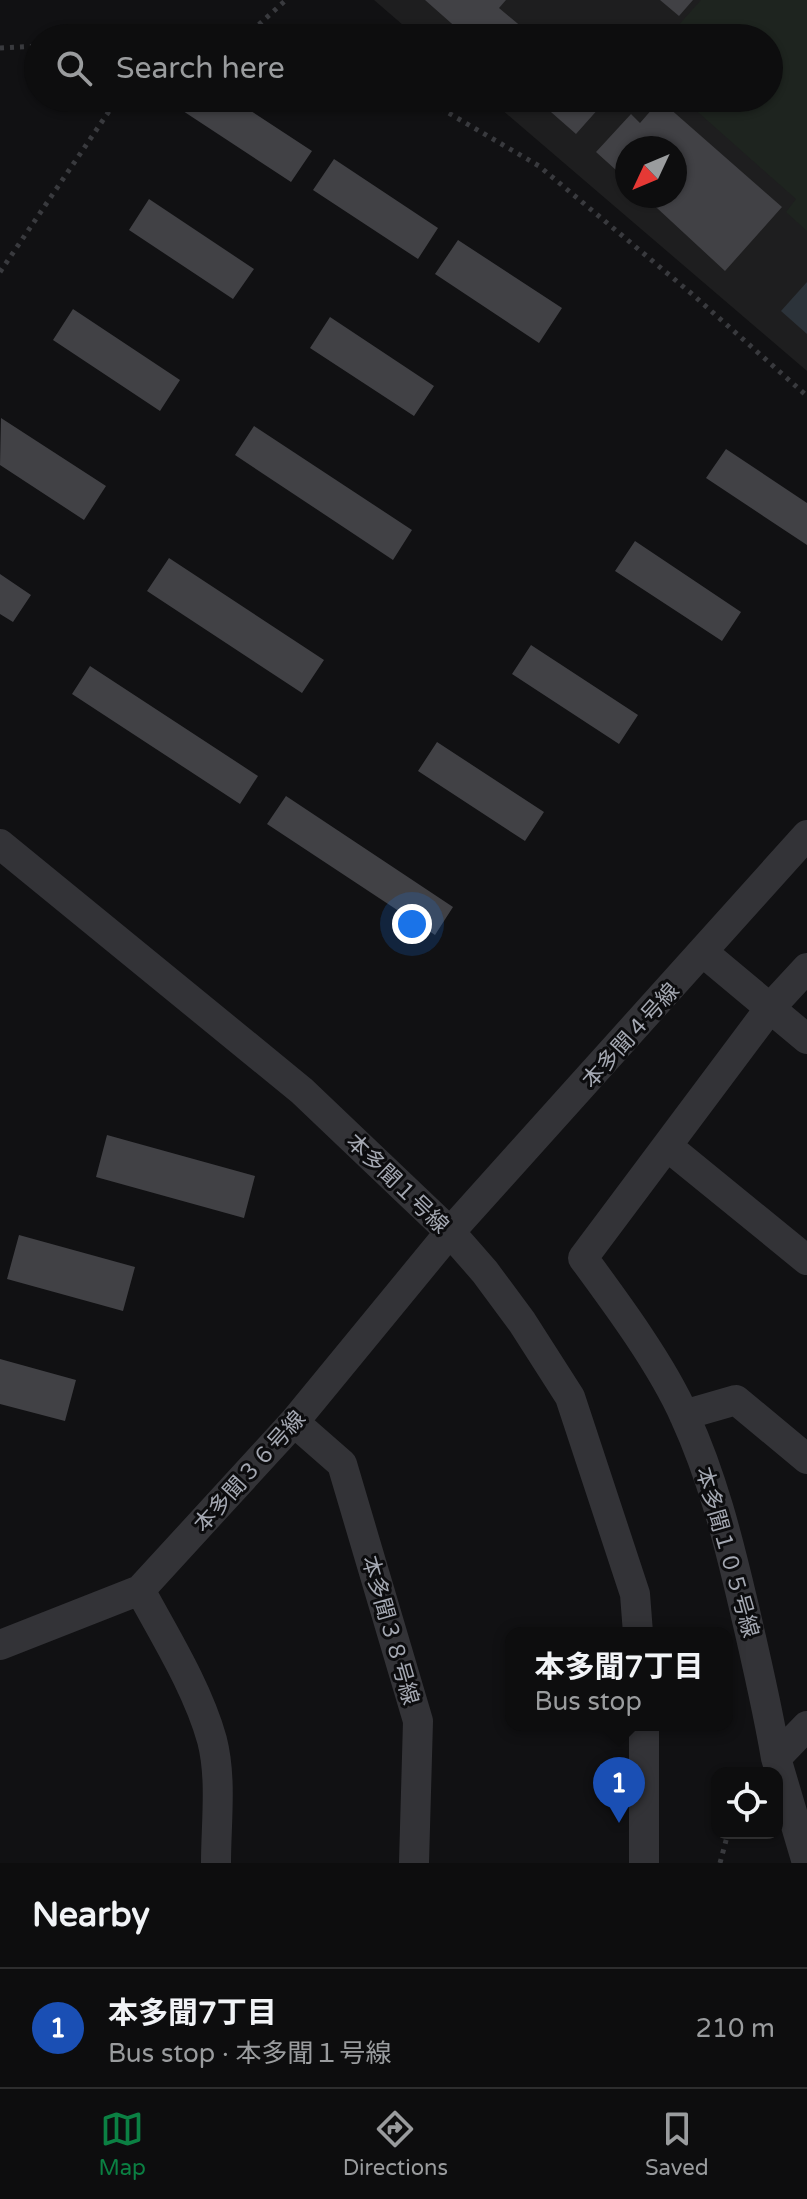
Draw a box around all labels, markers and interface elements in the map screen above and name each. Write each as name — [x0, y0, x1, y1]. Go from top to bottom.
search box — [24, 24, 783, 112]
icon: search — [52, 46, 96, 90]
text: Search here — [116, 50, 285, 87]
north arrow — [615, 136, 687, 208]
your location — [392, 904, 432, 944]
street label: 本多聞４号線 — [577, 978, 685, 1093]
street label: 本多聞１号線 — [341, 1129, 454, 1239]
street label: 本多聞３６号線 — [189, 1406, 311, 1538]
street label: 本多聞１０５号線 — [690, 1464, 764, 1640]
street label: 本多聞３８号線 — [356, 1553, 424, 1708]
popup — [505, 1627, 733, 1731]
text: 本多聞7丁目 — [535, 1649, 703, 1686]
text: Bus stop — [535, 1686, 642, 1717]
pin: 1 — [593, 1757, 645, 1823]
map controls — [711, 1767, 783, 1839]
button: locate — [711, 1767, 783, 1839]
text: Nearby — [32, 1895, 150, 1936]
text: 本多聞7丁目 — [108, 1995, 277, 2032]
text: 1 — [50, 2013, 66, 2044]
text: 210 m — [695, 2013, 775, 2044]
text: Bus stop · 本多聞１号線 — [108, 2038, 392, 2069]
tab: Map — [98, 2107, 146, 2181]
tab: Directions — [343, 2107, 448, 2181]
tab: Saved — [645, 2107, 709, 2181]

